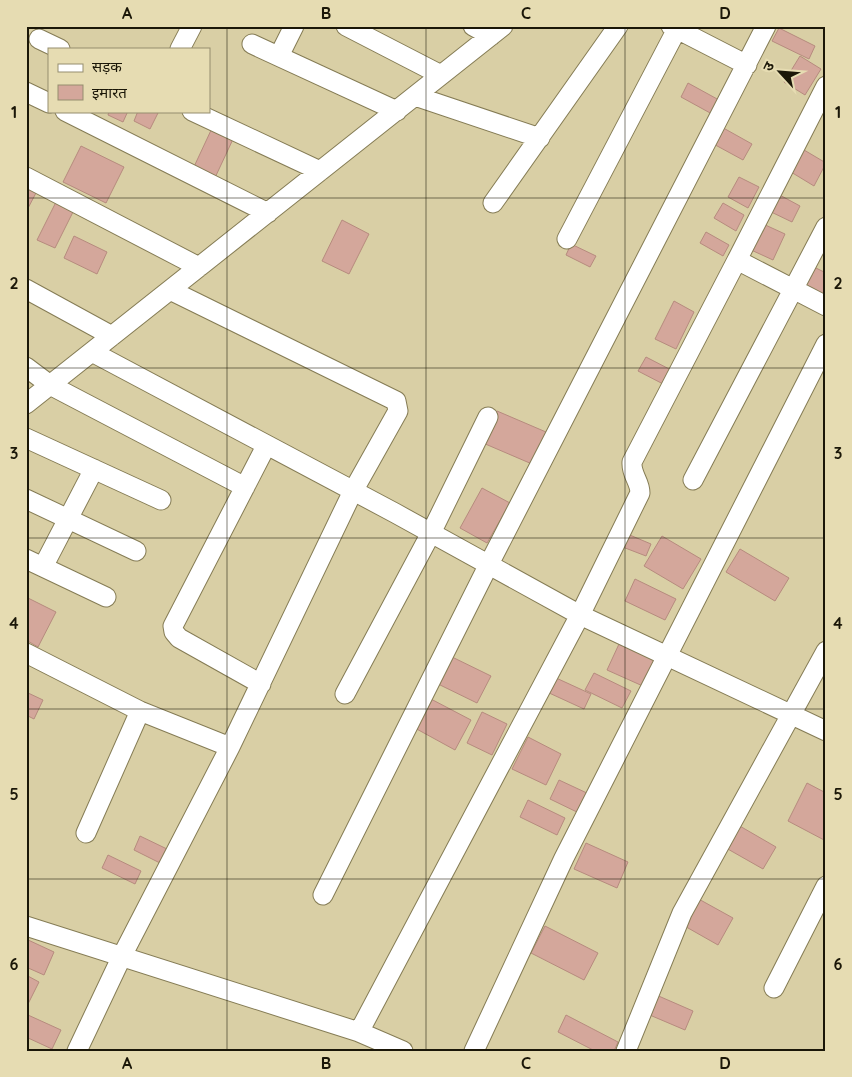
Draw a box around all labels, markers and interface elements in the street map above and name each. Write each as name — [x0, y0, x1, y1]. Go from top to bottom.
text: A — [122, 3, 133, 23]
text: B — [321, 3, 331, 23]
text: C — [521, 3, 531, 23]
text: D — [719, 3, 731, 23]
legend — [48, 48, 210, 112]
north arrow — [754, 48, 804, 98]
text: सड़क — [92, 57, 122, 76]
text: उ — [758, 58, 779, 74]
text: इमारत — [92, 83, 127, 102]
text: 1 — [11, 102, 17, 122]
text: 1 — [835, 102, 841, 122]
text: 2 — [9, 273, 19, 293]
text: 2 — [833, 273, 843, 293]
text: 3 — [10, 443, 18, 463]
text: 3 — [834, 443, 842, 463]
text: 4 — [9, 613, 19, 633]
text: 4 — [833, 613, 843, 633]
text: 5 — [9, 784, 19, 804]
text: 5 — [833, 784, 843, 804]
text: 6 — [10, 954, 19, 974]
text: 6 — [834, 954, 843, 974]
text: A — [122, 1053, 133, 1073]
text: B — [321, 1053, 331, 1073]
text: C — [521, 1053, 531, 1073]
text: D — [719, 1053, 731, 1073]

